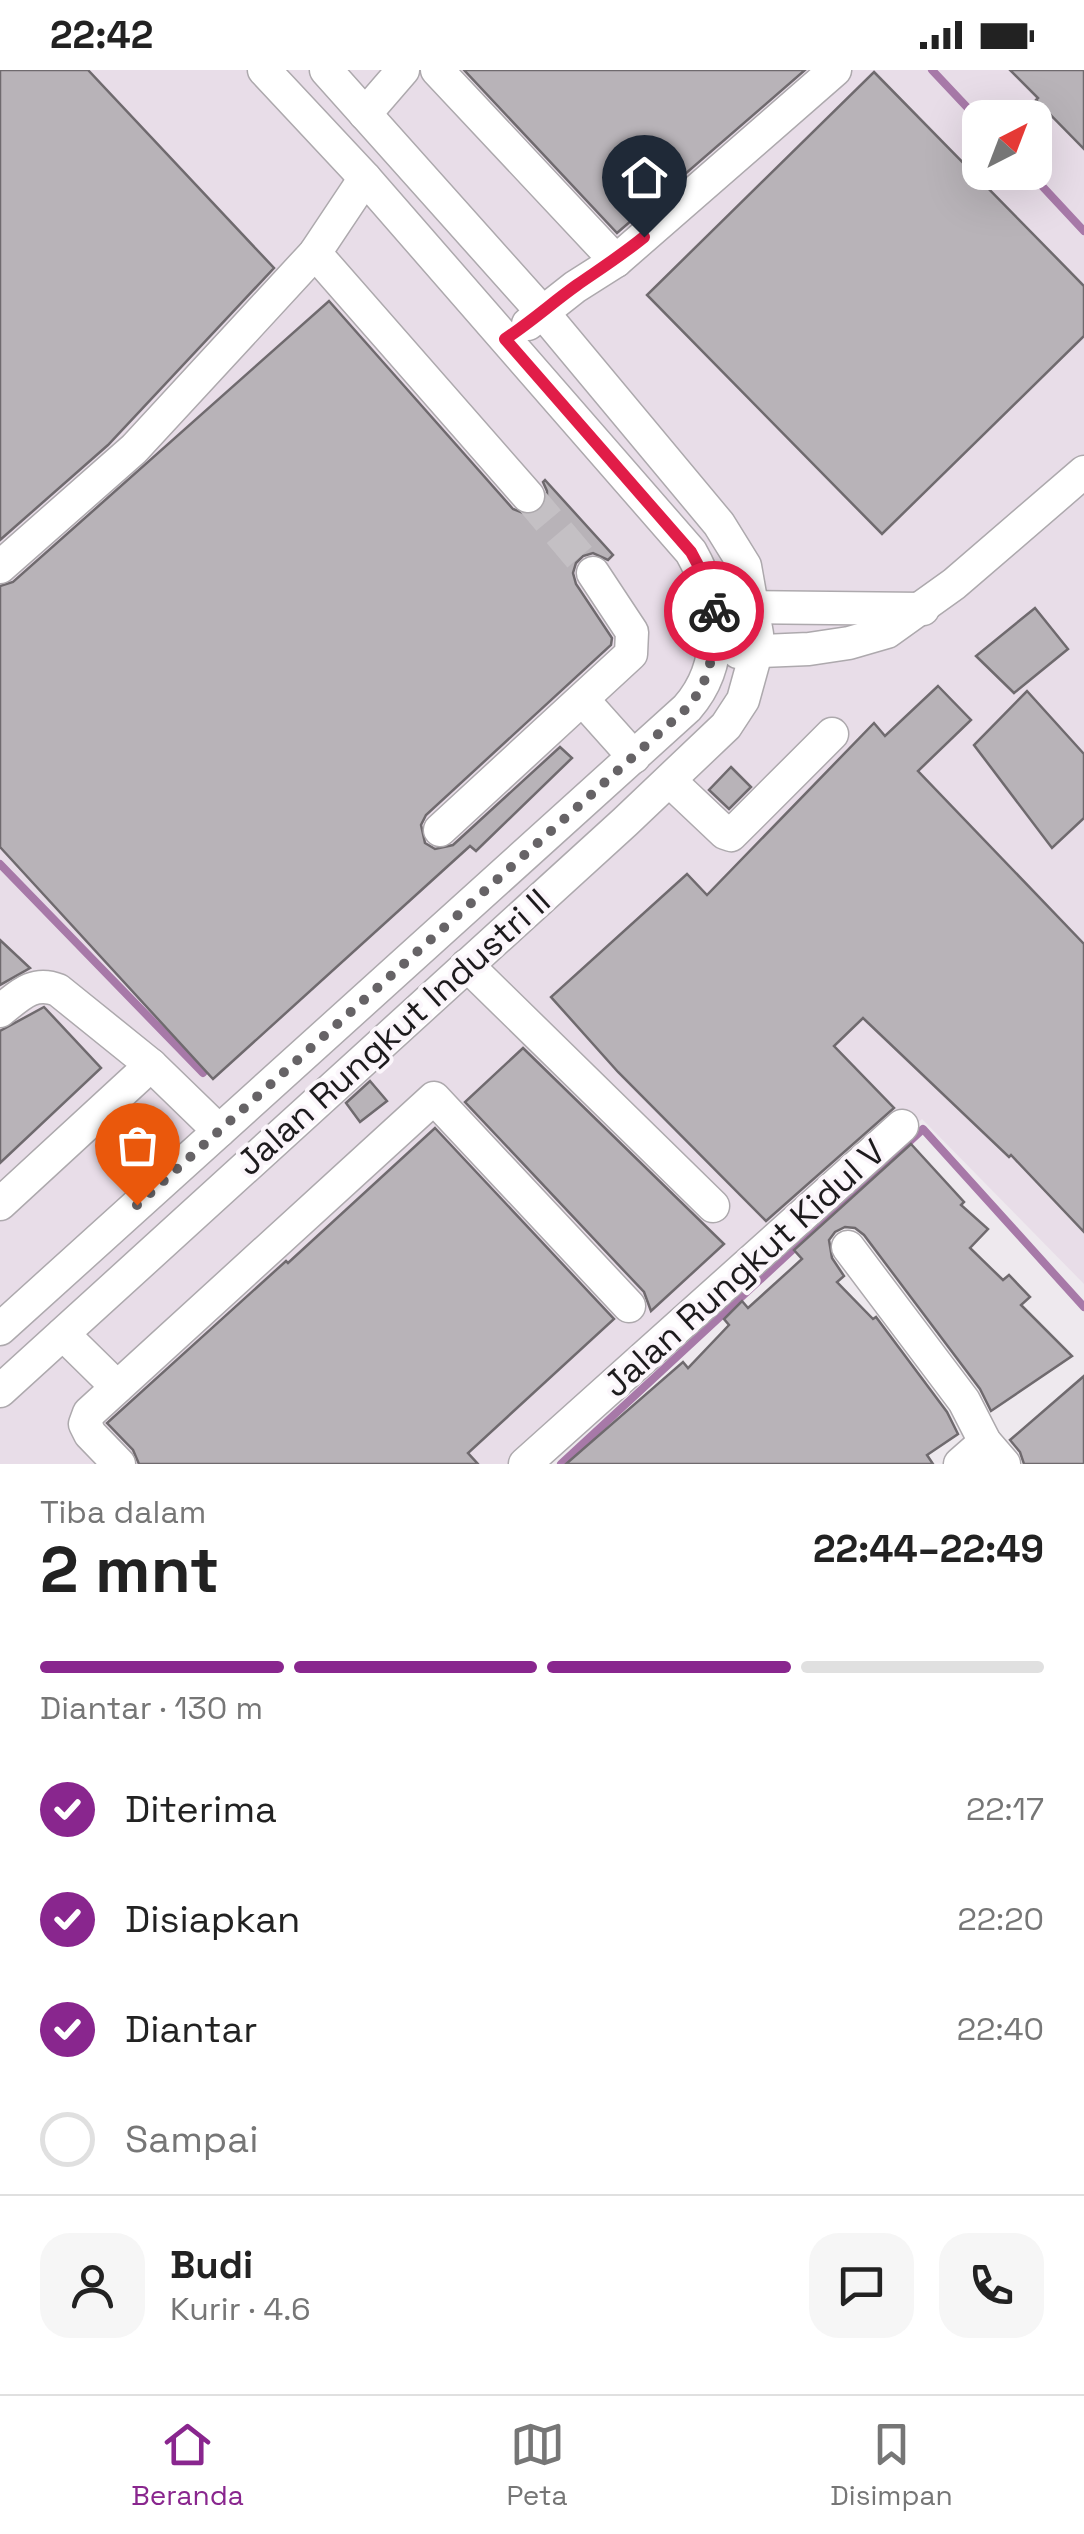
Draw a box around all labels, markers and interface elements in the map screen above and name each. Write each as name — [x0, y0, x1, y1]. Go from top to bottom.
text: 22:42 — [50, 11, 153, 59]
north arrow — [962, 100, 1052, 190]
map controls — [962, 100, 1052, 190]
pin — [602, 135, 687, 238]
icon: home — [617, 150, 672, 205]
courier — [664, 561, 764, 661]
icon: bike — [687, 584, 742, 639]
street label: Jalan Rungkut Industri II — [227, 879, 559, 1185]
pin — [95, 1103, 180, 1206]
icon: bag — [110, 1118, 165, 1173]
street label: Jalan Rungkut Kidul V — [594, 1130, 894, 1406]
text: Tiba dalam — [40, 1492, 206, 1532]
text: 22:44–22:49 — [813, 1525, 1044, 1573]
text: 2 mnt — [40, 1528, 219, 1611]
text: Diantar · 130 m — [40, 1688, 263, 1728]
icon: check — [40, 1782, 95, 1837]
text: Diterima — [125, 1785, 277, 1833]
text: 22:17 — [966, 1789, 1044, 1829]
icon: check — [40, 1892, 95, 1947]
text: Disiapkan — [125, 1895, 300, 1943]
text: 22:20 — [958, 1899, 1044, 1939]
icon: check — [40, 2002, 95, 2057]
text: Diantar — [125, 2005, 258, 2053]
text: 22:40 — [957, 2009, 1044, 2049]
text: Sampai — [125, 2115, 258, 2163]
button: person — [40, 2233, 145, 2338]
button: chat — [809, 2233, 914, 2338]
button: phone — [939, 2233, 1044, 2338]
text: Budi — [170, 2241, 253, 2289]
text: Kurir · 4.6 — [170, 2289, 311, 2329]
tab: Beranda — [131, 2417, 244, 2513]
tab: Peta — [506, 2417, 568, 2513]
tab: Disimpan — [830, 2417, 953, 2513]

